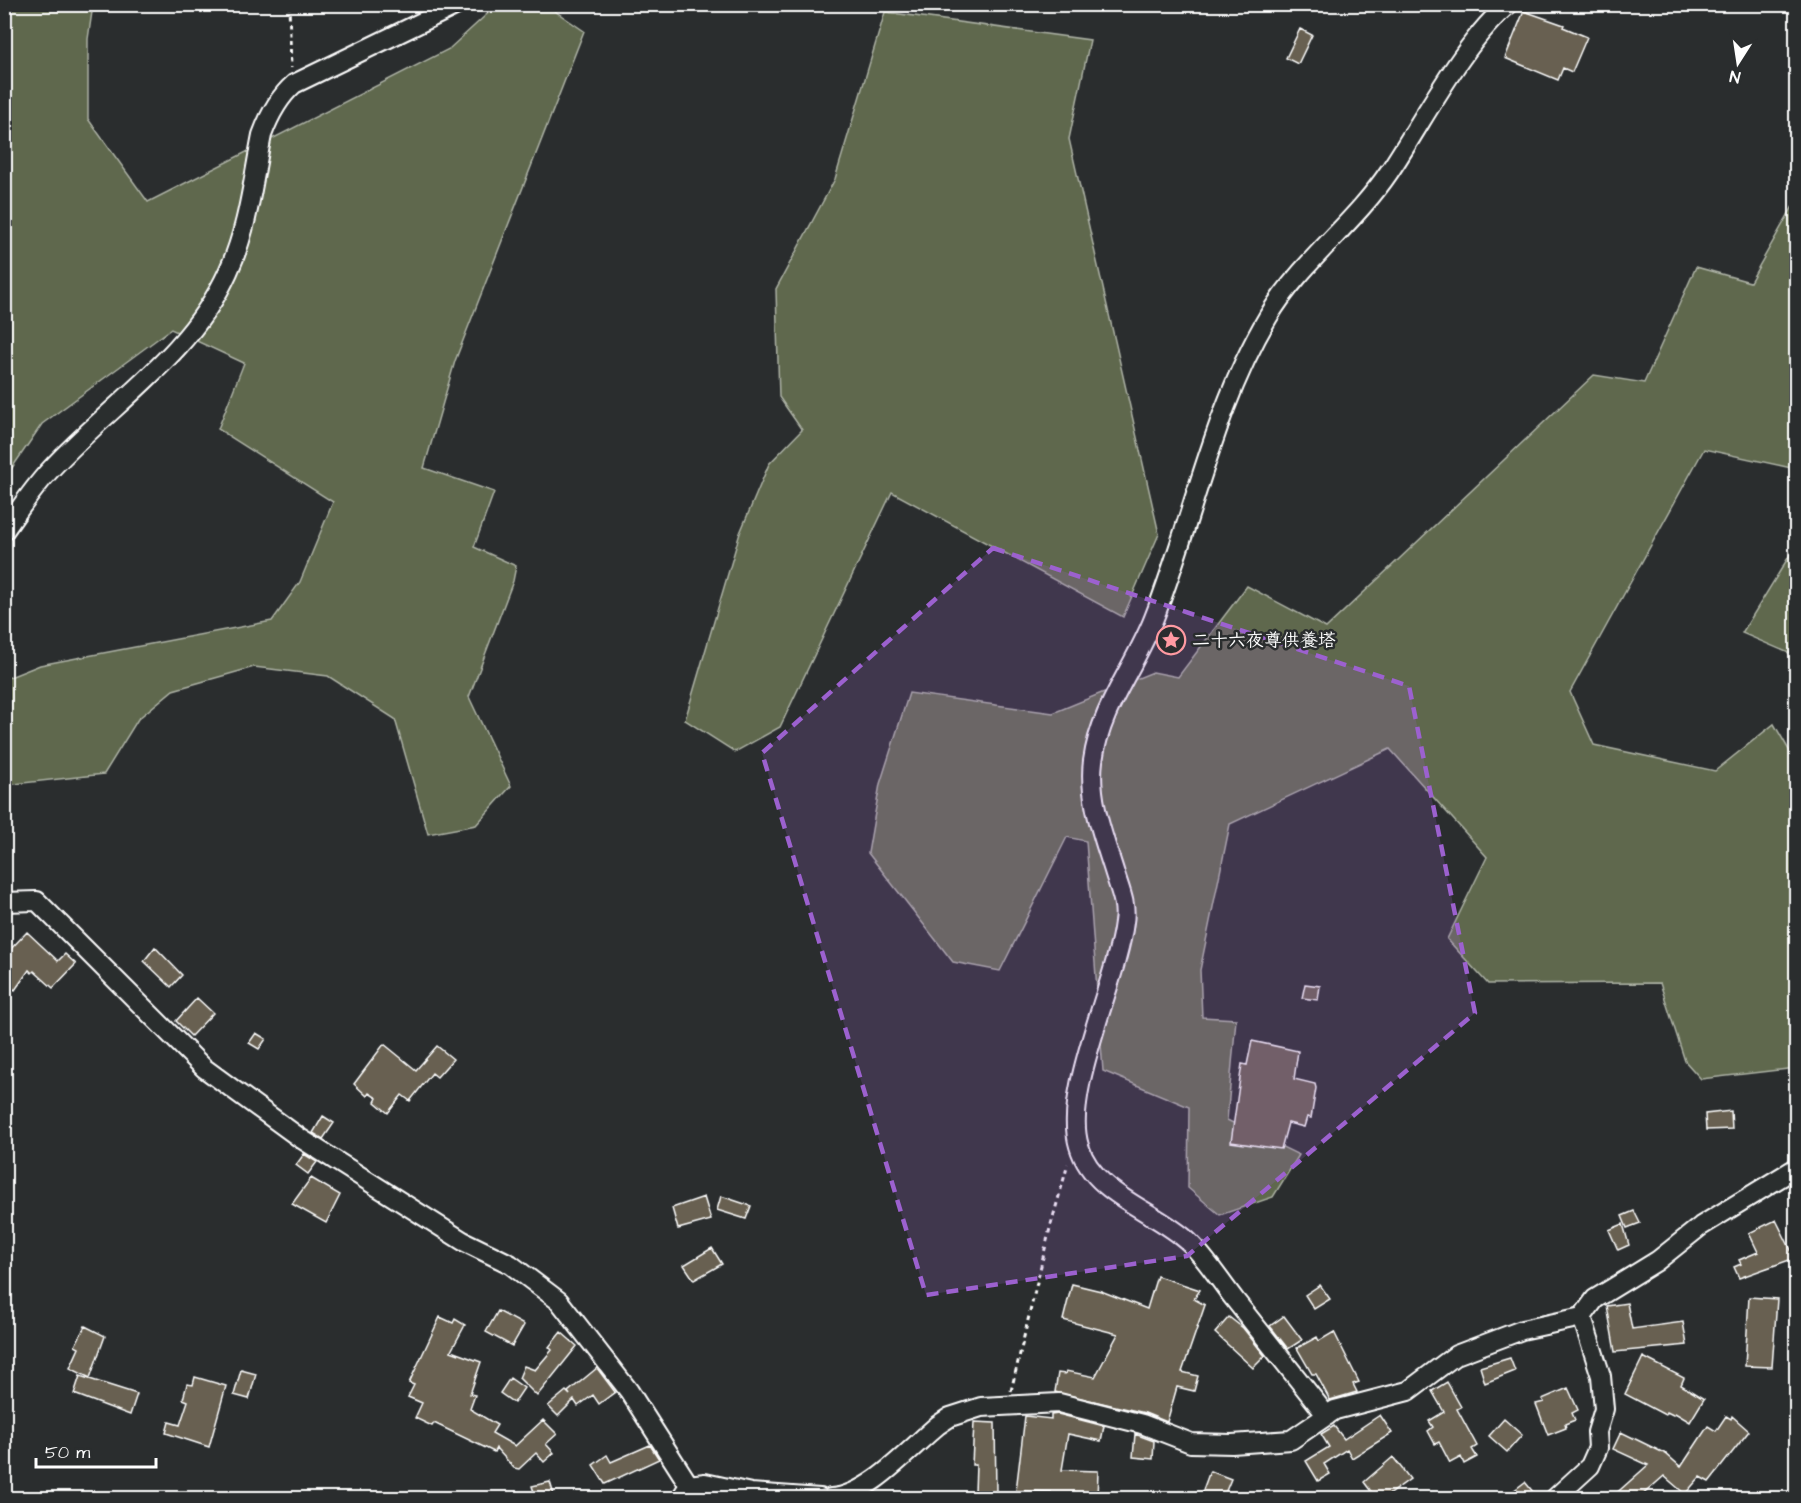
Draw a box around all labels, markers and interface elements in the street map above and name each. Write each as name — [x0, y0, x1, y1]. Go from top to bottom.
north arrow — [1708, 33, 1768, 93]
text: N — [1728, 65, 1742, 88]
place icon: 二十六夜尊供養塔 — [1155, 624, 1187, 656]
place label: 二十六夜尊供養塔 — [1192, 628, 1336, 653]
scale bar — [36, 1431, 156, 1469]
text: 50 m — [45, 1440, 90, 1465]

